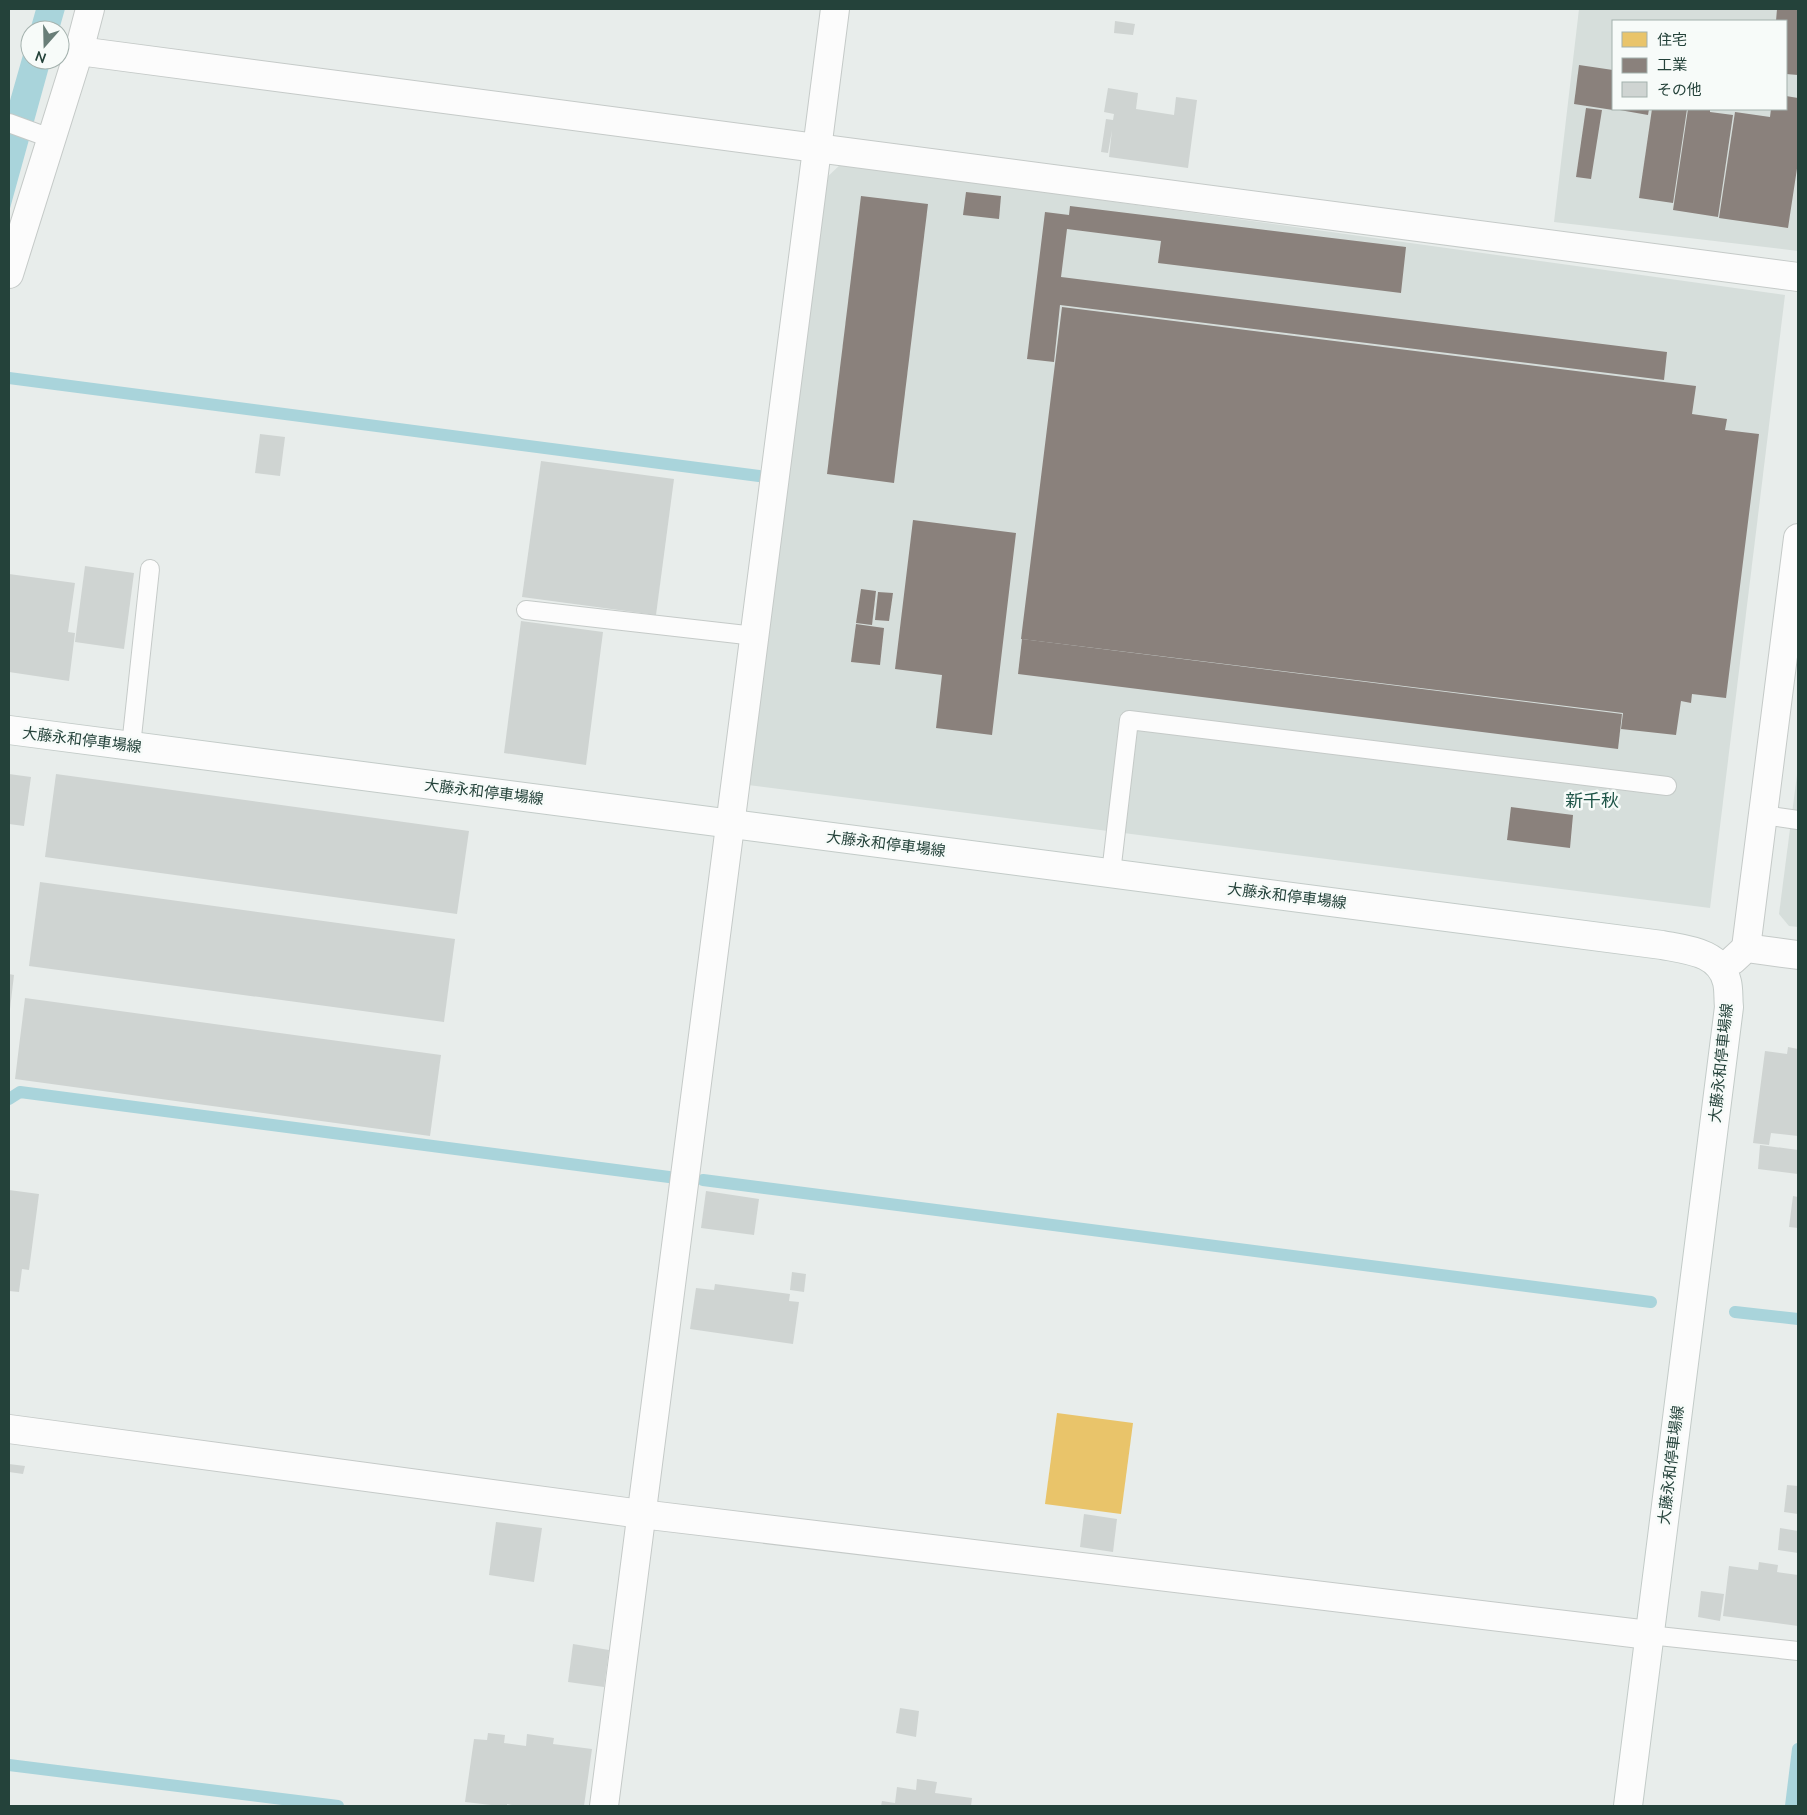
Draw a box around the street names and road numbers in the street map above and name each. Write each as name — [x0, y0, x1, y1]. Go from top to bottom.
street label: 大藤永和停車場線 — [21, 723, 143, 757]
street label: 大藤永和停車場線 — [423, 775, 545, 809]
street label: 大藤永和停車場線 — [825, 827, 947, 861]
street label: 大藤永和停車場線 — [1226, 879, 1348, 913]
street label: 大藤永和停車場線 — [1705, 1002, 1737, 1124]
street label: 大藤永和停車場線 — [1654, 1404, 1688, 1526]

